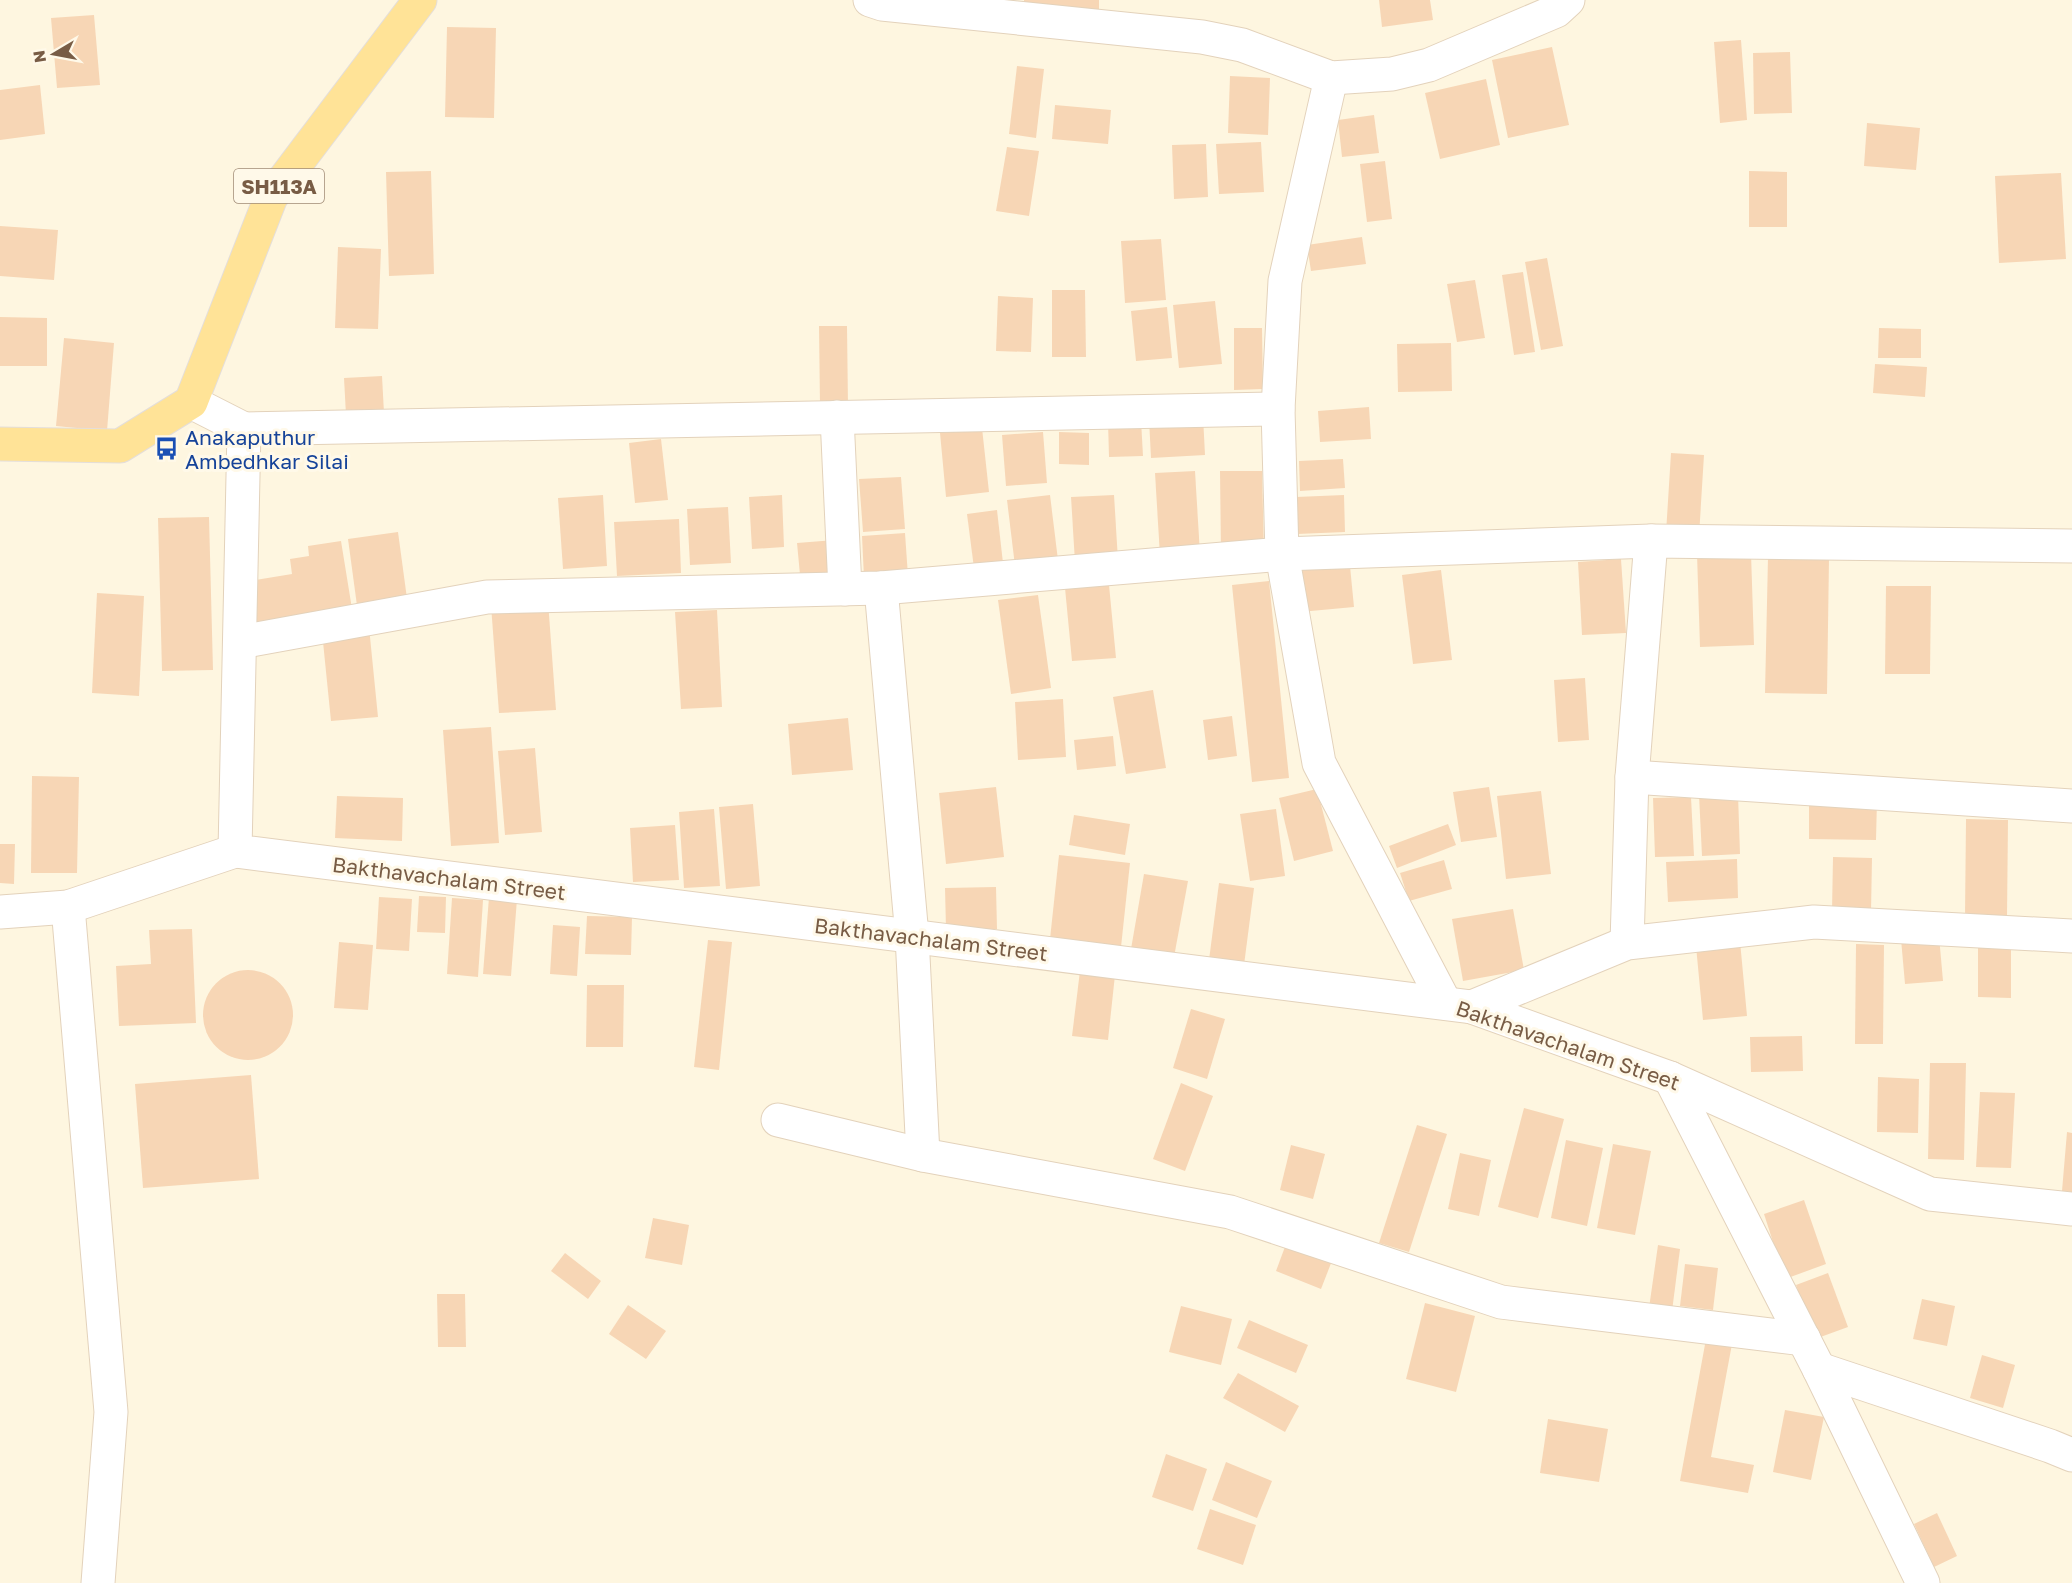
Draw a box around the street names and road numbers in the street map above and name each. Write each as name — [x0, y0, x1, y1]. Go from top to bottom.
road number: SH113A — [234, 169, 324, 203]
street label: Bakthavachalam Street — [331, 851, 567, 905]
street label: Bakthavachalam Street — [813, 912, 1049, 966]
street label: Bakthavachalam Street — [1453, 994, 1683, 1096]

